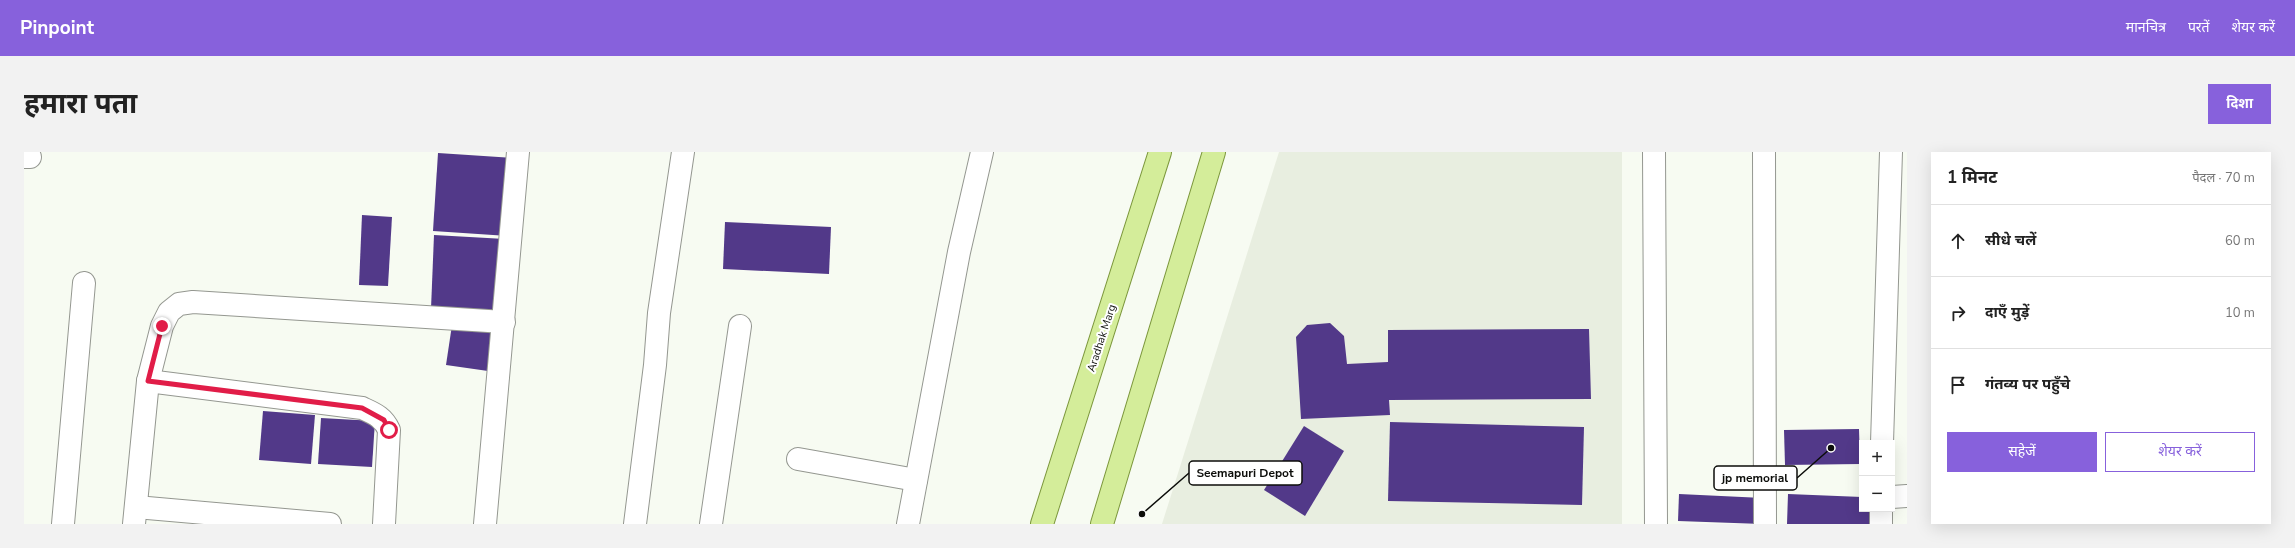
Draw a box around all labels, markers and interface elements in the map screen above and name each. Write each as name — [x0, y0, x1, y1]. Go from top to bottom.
text: Pinpoint — [20, 15, 94, 41]
text: मानचित्र — [2126, 18, 2166, 37]
text: परतें — [2188, 18, 2210, 37]
text: शेयर करें — [2232, 18, 2275, 37]
button: दिशा — [2208, 84, 2271, 124]
text: हमारा पता — [24, 85, 137, 123]
text: 1 मिनट — [1947, 166, 1997, 189]
text: पैदल · 70 m — [2192, 169, 2255, 187]
icon: ahead — [1947, 230, 1969, 252]
text: सीधे चलें — [1985, 230, 2036, 250]
text: 60 m — [2225, 232, 2255, 250]
street label: Aradhak Marg — [1084, 302, 1119, 374]
icon: right — [1947, 302, 1969, 324]
text: दाएँ मुड़ें — [1985, 302, 2029, 322]
text: 10 m — [2225, 304, 2255, 322]
route end — [153, 317, 171, 335]
icon: arrive — [1947, 374, 1969, 396]
text: गंतव्य पर पहुँचे — [1985, 374, 2070, 394]
route start — [380, 421, 398, 439]
button: सहेजें — [1947, 432, 2097, 472]
button: शेयर करें — [2105, 432, 2255, 472]
map controls — [1859, 440, 1895, 512]
button: + — [1859, 440, 1895, 476]
callout: Seemapuri Depot — [1189, 461, 1302, 485]
text: Seemapuri Depot — [1196, 465, 1294, 481]
callout: jp memorial — [1714, 466, 1797, 490]
text: jp memorial — [1721, 470, 1788, 486]
button: − — [1859, 476, 1895, 512]

